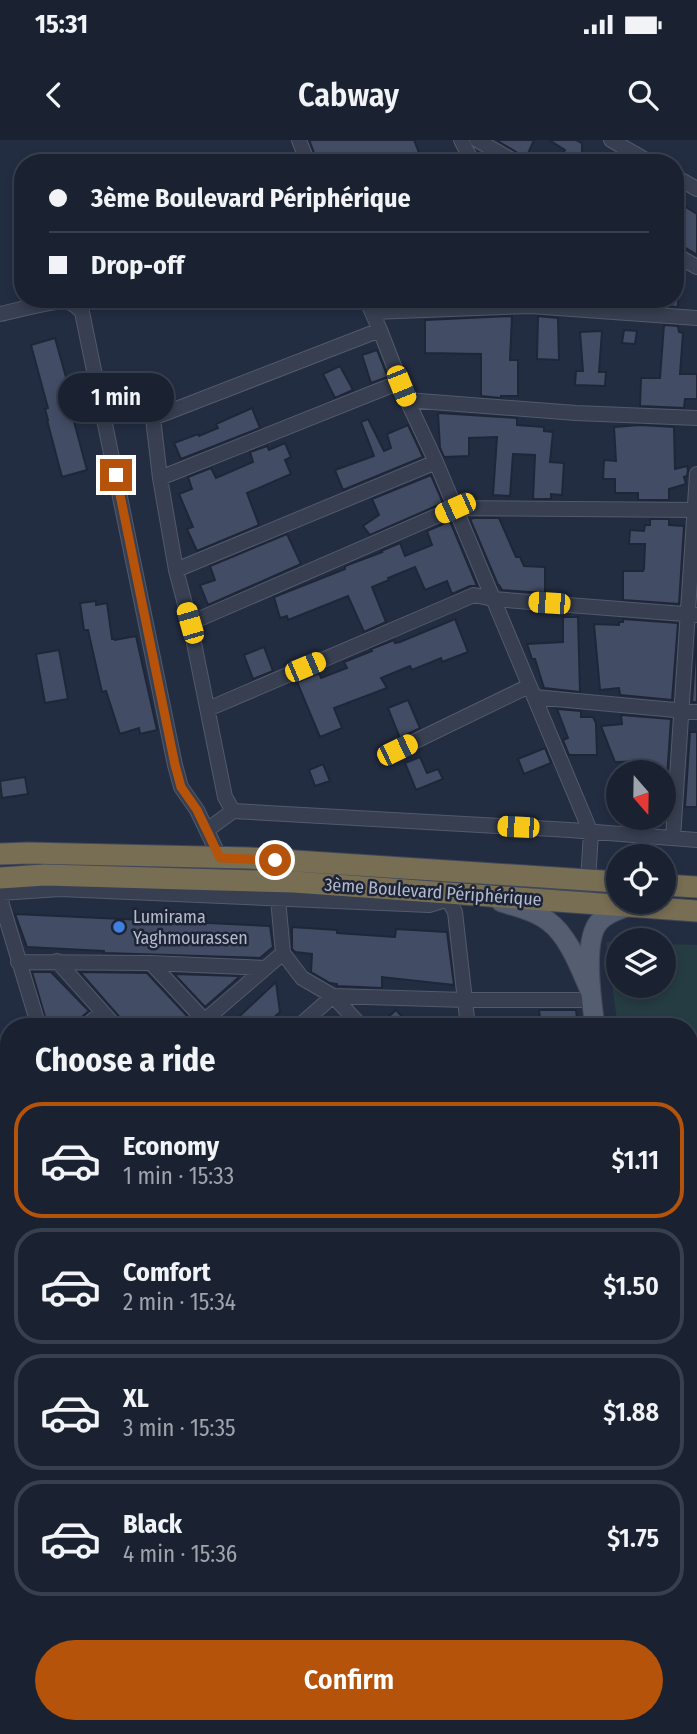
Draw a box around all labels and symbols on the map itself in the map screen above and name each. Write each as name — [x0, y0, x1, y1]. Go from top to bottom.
car — [384, 363, 419, 409]
callout: 1 min — [58, 373, 174, 422]
route end — [100, 459, 132, 491]
car — [432, 490, 479, 526]
car — [528, 591, 571, 615]
car — [175, 600, 206, 646]
car — [282, 649, 329, 685]
car — [374, 731, 421, 769]
north arrow — [606, 760, 676, 830]
car — [497, 815, 540, 839]
route start — [259, 844, 291, 876]
street label: 3ème Boulevard Périphérique — [324, 873, 542, 911]
place label: Lumirama Yaghmourassen — [133, 906, 248, 949]
marker: Lumirama Yaghmourassen — [111, 919, 127, 935]

